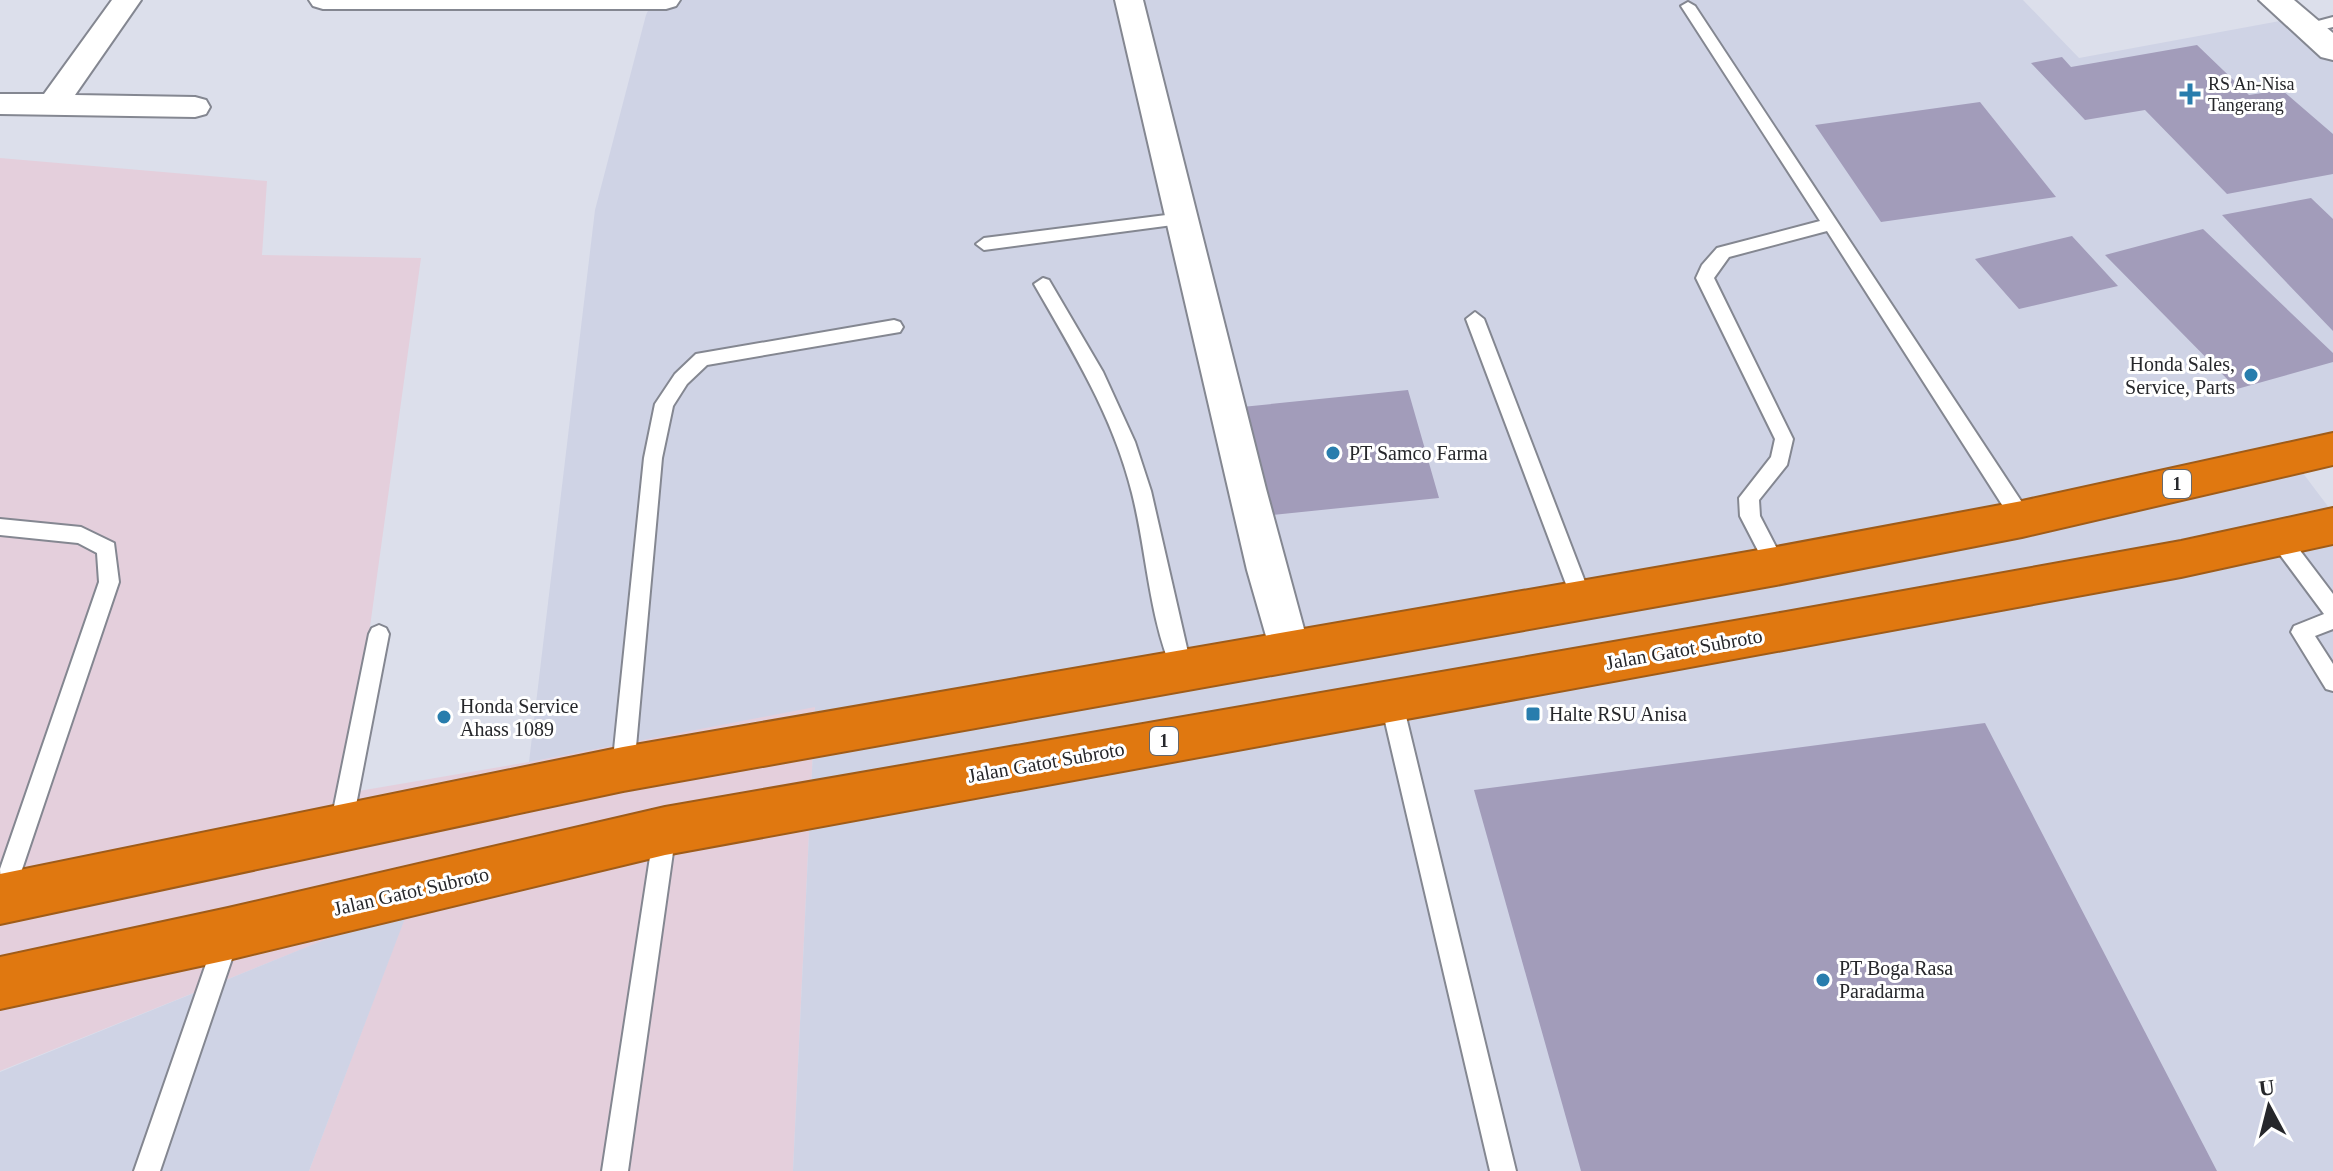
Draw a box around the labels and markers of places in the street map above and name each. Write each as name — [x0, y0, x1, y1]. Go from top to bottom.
place label: RS An-Nisa Tangerang — [2208, 74, 2295, 115]
marker: RS An-Nisa Tangerang — [2179, 83, 2201, 105]
place label: Honda Sales, Service, Parts — [2125, 353, 2235, 398]
marker: Honda Sales, Service, Parts — [2242, 366, 2260, 384]
place label: PT Samco Farma — [1349, 442, 1488, 464]
marker: PT Samco Farma — [1324, 444, 1342, 462]
place label: Honda Service Ahass 1089 — [460, 695, 578, 740]
place label: Halte RSU Anisa — [1549, 703, 1687, 725]
marker: Halte RSU Anisa — [1524, 705, 1542, 723]
marker: Honda Service Ahass 1089 — [435, 708, 453, 726]
place label: PT Boga Rasa Paradarma — [1839, 957, 1953, 1002]
marker: PT Boga Rasa Paradarma — [1814, 971, 1832, 989]

